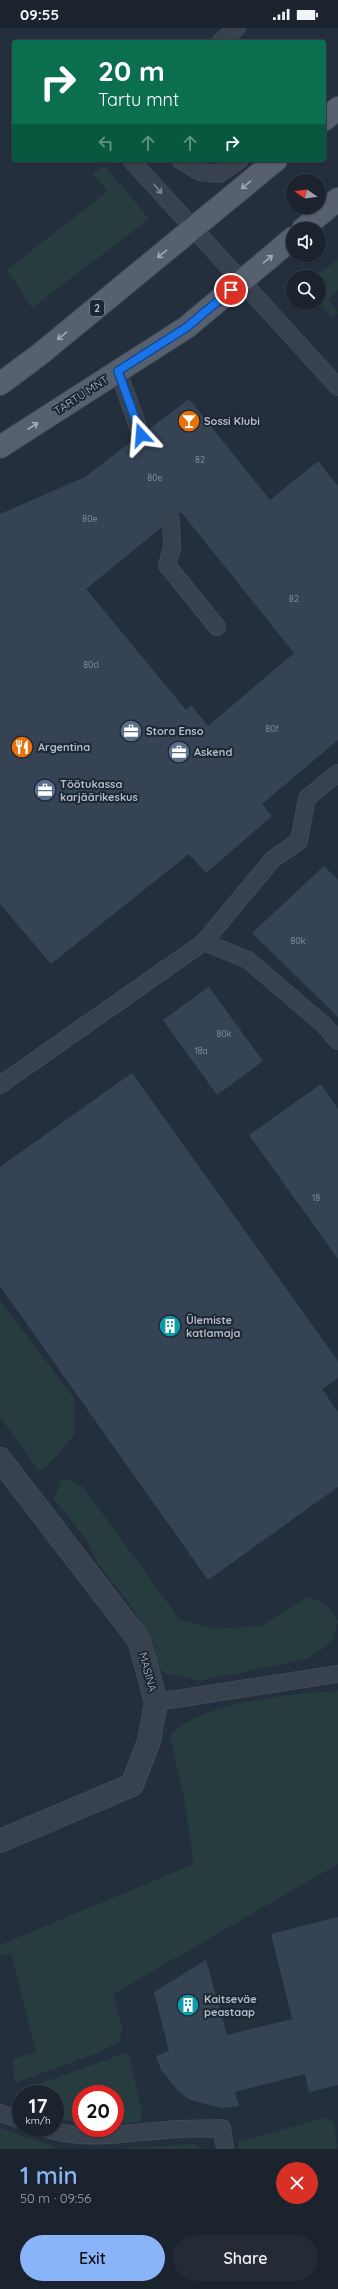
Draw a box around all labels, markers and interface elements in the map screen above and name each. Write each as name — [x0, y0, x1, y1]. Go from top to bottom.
text: 09:55 — [20, 5, 59, 24]
text: 20 m — [98, 53, 165, 88]
icon: right — [32, 56, 84, 108]
text: Tartu mnt — [98, 88, 179, 111]
icon: left — [95, 132, 117, 154]
icon: ahead — [137, 132, 159, 154]
icon: ahead — [179, 132, 201, 154]
icon: right — [221, 132, 243, 154]
north arrow — [286, 174, 326, 214]
map controls — [286, 174, 326, 310]
one-way arrow — [241, 180, 251, 189]
one-way arrow — [153, 184, 162, 194]
button: sound — [286, 222, 326, 262]
one-way arrow — [157, 250, 168, 259]
one-way arrow — [262, 255, 273, 264]
button: search — [286, 270, 326, 310]
pin — [214, 273, 248, 307]
icon: arrive — [220, 279, 242, 301]
road number: 2 — [90, 300, 104, 316]
one-way arrow — [56, 332, 67, 341]
street label: TARTU MNT — [51, 372, 111, 418]
bar icon: Sossi Klubi — [176, 408, 202, 434]
position arrow — [120, 414, 162, 456]
place label: Sossi Klubi — [204, 414, 260, 428]
one-way arrow — [27, 421, 39, 429]
house number: 82 — [195, 454, 205, 465]
house number: 80e — [147, 472, 163, 483]
house number: 80e — [82, 513, 98, 524]
house number: 82 — [289, 593, 299, 604]
house number: 80d — [83, 659, 99, 670]
office icon: Stora Enso — [118, 718, 144, 744]
house number: 80f — [265, 723, 279, 734]
place label: Stora Enso — [146, 724, 204, 738]
restaurant icon: Argentina — [9, 734, 35, 760]
office icon: Askend — [166, 739, 192, 765]
place label: Argentina — [38, 740, 90, 754]
place label: Askend — [194, 745, 232, 759]
office icon: Töötukassa karjäärikeskus — [32, 777, 58, 803]
place label: Töötukassa karjäärikeskus — [60, 777, 138, 804]
house number: 80k — [290, 935, 306, 946]
house number: 80k — [216, 1028, 232, 1039]
house number: 18a — [194, 1045, 208, 1056]
house number: 18 — [312, 1192, 320, 1203]
building icon: Ülemiste katlamaja — [157, 1313, 183, 1339]
place label: Ülemiste katlamaja — [186, 1313, 241, 1340]
street label: MASINA — [136, 1651, 160, 1693]
building icon: Kaitseväe peastaap — [175, 1992, 201, 2018]
place label: Kaitseväe peastaap — [204, 1992, 257, 2019]
speed limit sign: 20 — [72, 2085, 124, 2137]
text: 17 — [29, 2093, 47, 2118]
text: km/h — [25, 2114, 51, 2127]
text: 1 min — [20, 2160, 78, 2190]
button: close — [276, 2162, 318, 2204]
text: 50 m · 09:56 — [20, 2190, 91, 2206]
button: Exit — [20, 2235, 165, 2281]
button: Share — [173, 2235, 318, 2281]

